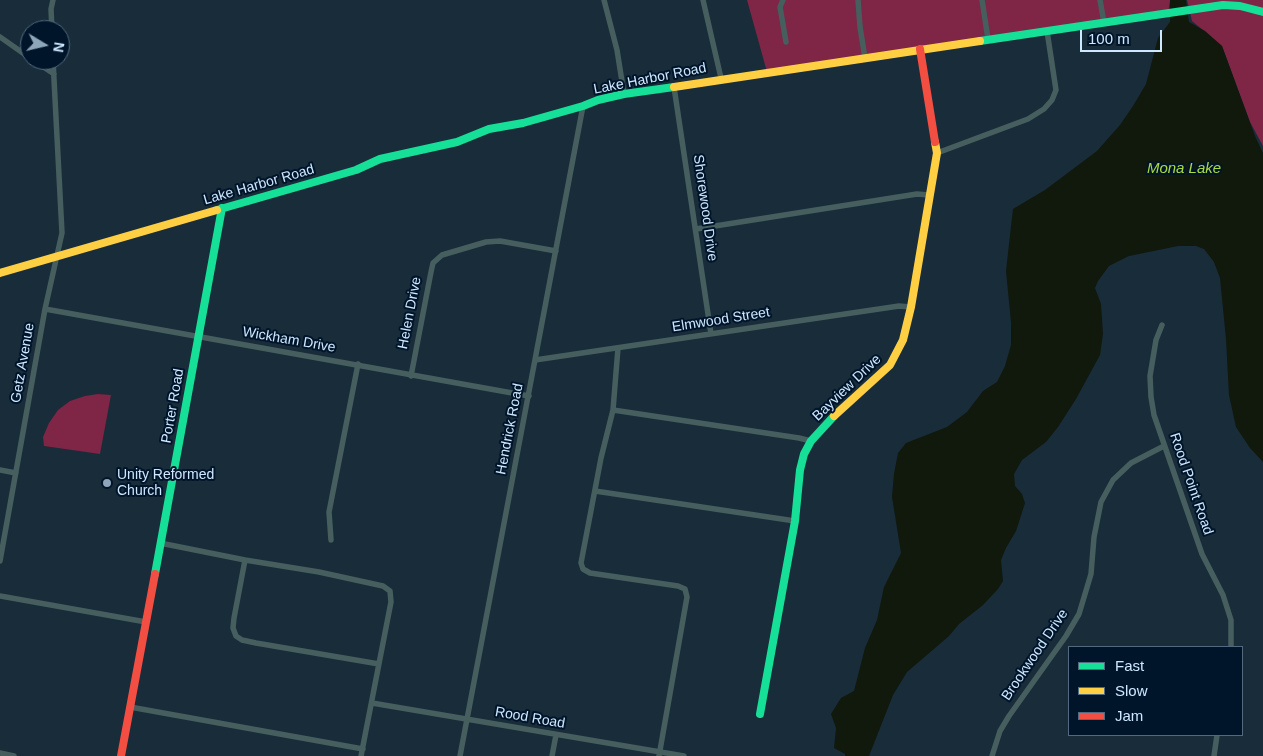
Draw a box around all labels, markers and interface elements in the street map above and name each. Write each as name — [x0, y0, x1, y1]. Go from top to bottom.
north arrow — [20, 20, 70, 70]
scale bar — [1083, 20, 1166, 52]
text: 100 m — [1088, 30, 1130, 47]
text: N — [50, 41, 68, 53]
street label: Lake Harbor Road — [592, 60, 708, 98]
street label: Shorewood Drive — [689, 154, 721, 262]
water label: Mona Lake — [1147, 160, 1221, 178]
street label: Lake Harbor Road — [202, 161, 316, 209]
street label: Helen Drive — [395, 276, 425, 350]
street label: Elmwood Street — [671, 304, 771, 336]
street label: Getz Avenue — [8, 322, 38, 404]
street label: Wickham Drive — [241, 324, 337, 356]
street label: Bayview Drive — [809, 351, 885, 425]
street label: Porter Road — [158, 367, 188, 445]
street label: Hendrick Road — [493, 382, 527, 476]
street label: Rood Point Road — [1166, 431, 1216, 537]
place label: Unity Reformed Church — [117, 467, 214, 500]
marker: Unity Reformed Church — [101, 477, 113, 489]
street label: Brookwood Drive — [998, 606, 1072, 704]
legend — [1068, 646, 1243, 736]
text: Fast — [1115, 657, 1144, 674]
text: Slow — [1115, 682, 1148, 699]
street label: Rood Road — [494, 704, 566, 732]
text: Jam — [1115, 707, 1143, 724]

